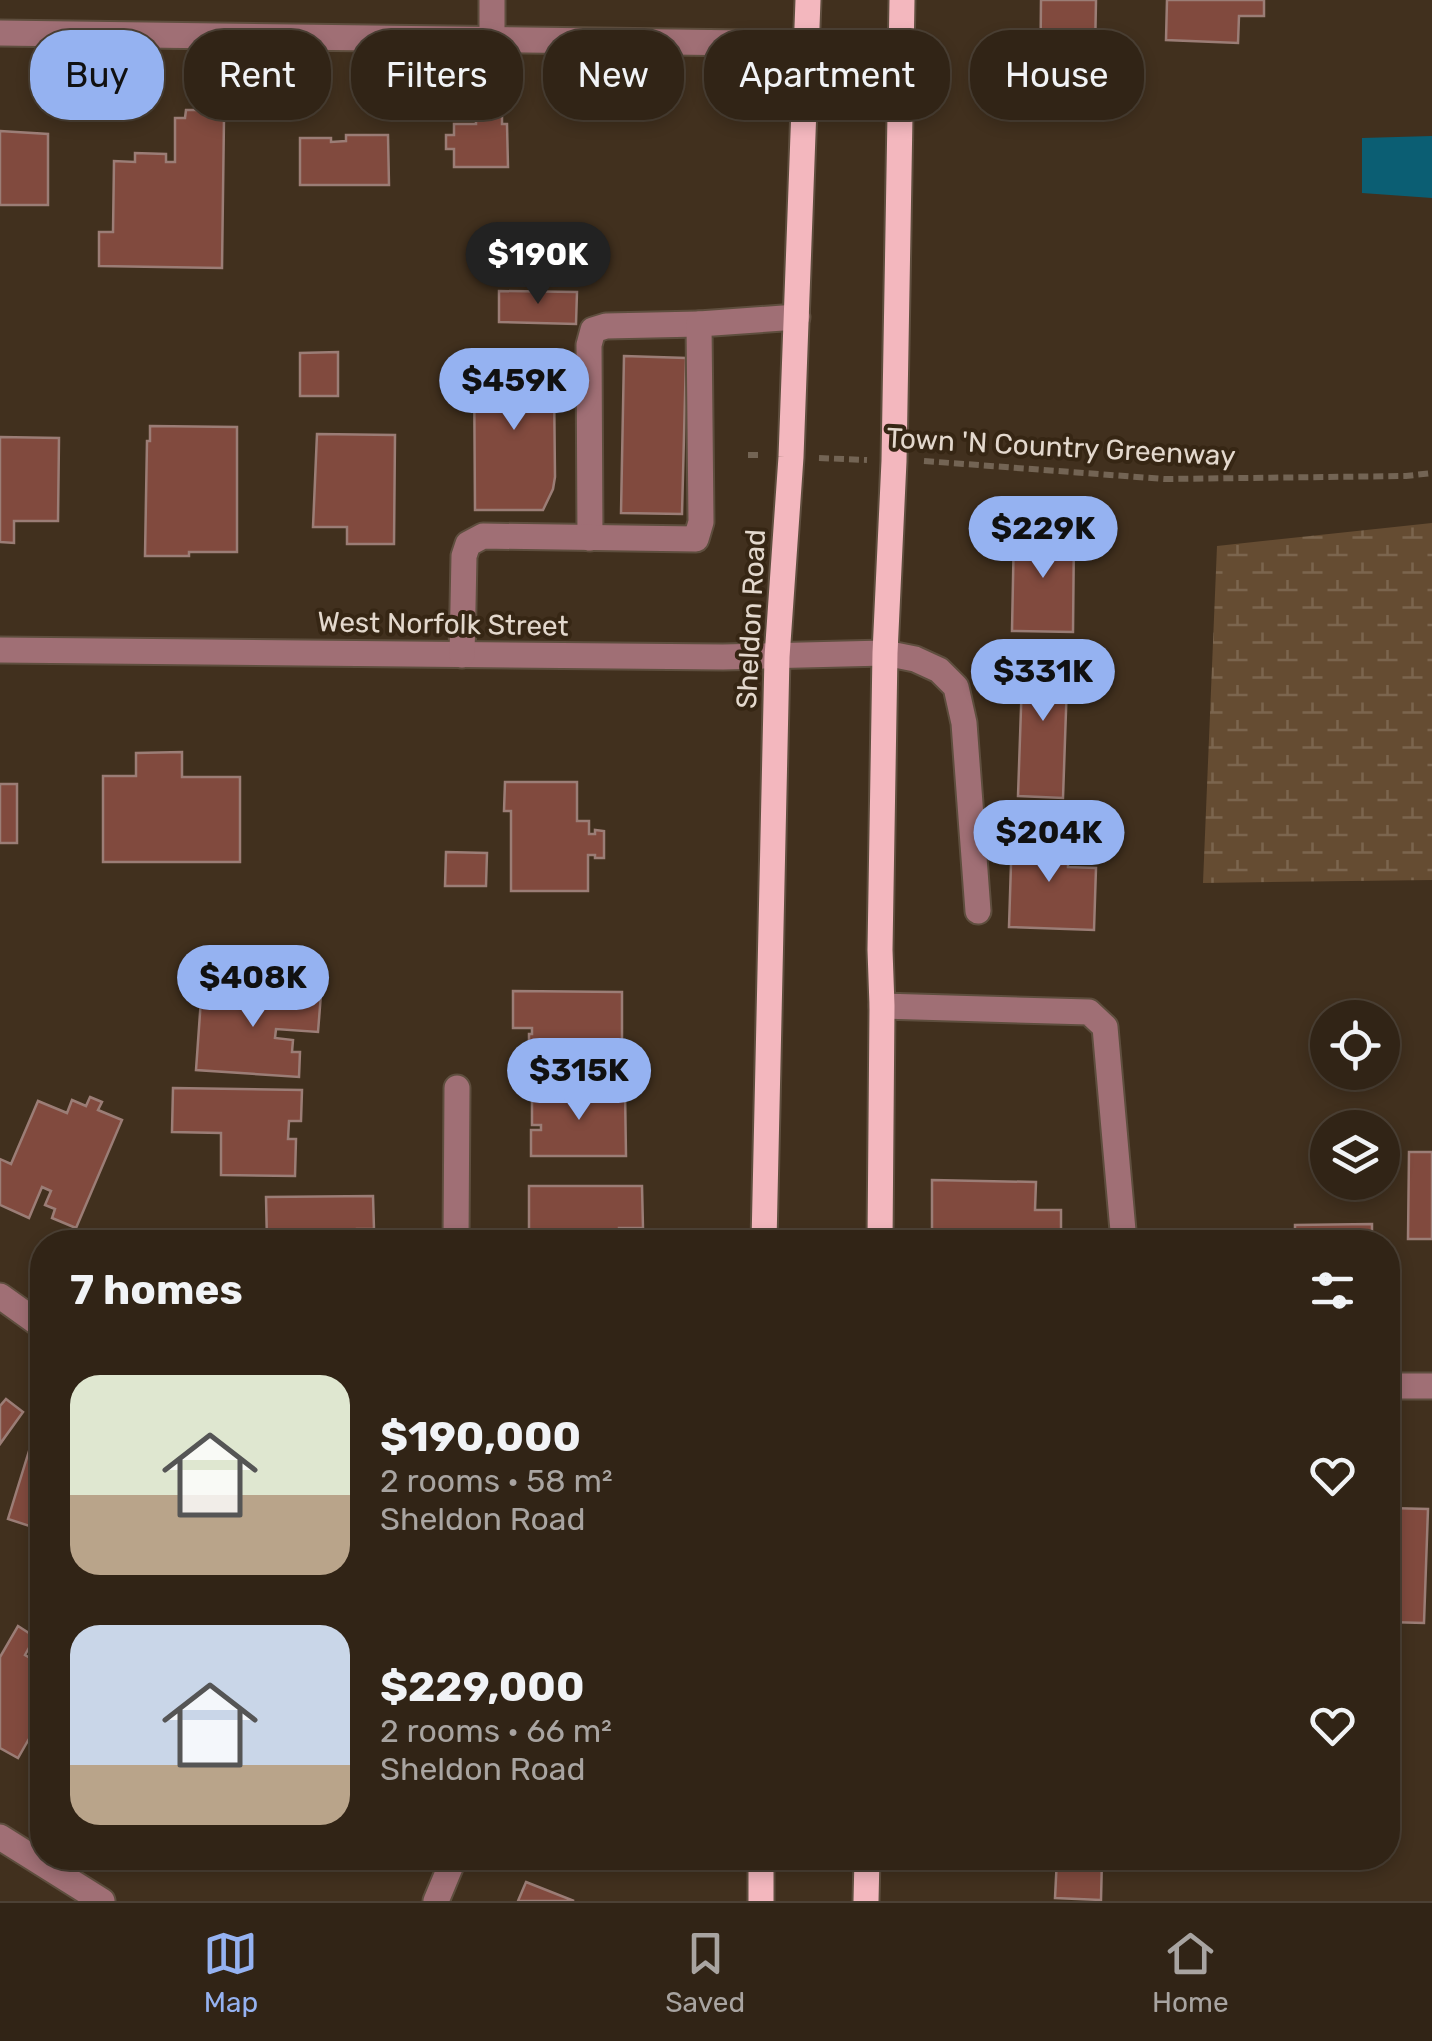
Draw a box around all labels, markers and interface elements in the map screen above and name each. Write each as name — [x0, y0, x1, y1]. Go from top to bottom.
chip: Buy — [30, 30, 164, 120]
chip: Rent — [184, 30, 331, 120]
chip: Filters — [351, 30, 523, 120]
chip: New — [543, 30, 684, 120]
chip: Apartment — [704, 30, 950, 120]
chip: House — [970, 30, 1144, 120]
pin: $190K — [468, 222, 608, 307]
text: $190K — [488, 235, 588, 273]
pin: $459K — [444, 348, 584, 433]
text: $459K — [461, 361, 567, 399]
street label: Town 'N Country Greenway — [886, 421, 1236, 473]
pin: $229K — [973, 496, 1113, 581]
text: $229K — [991, 509, 1095, 547]
street label: Sheldon Road — [730, 528, 772, 710]
street label: West Norfolk Street — [317, 605, 569, 643]
pin: $331K — [973, 639, 1113, 724]
text: $331K — [993, 652, 1093, 690]
pin: $204K — [979, 800, 1119, 885]
text: $204K — [995, 813, 1103, 851]
pin: $408K — [183, 945, 323, 1030]
text: $408K — [199, 958, 307, 996]
map controls — [1310, 1000, 1400, 1200]
button: locate — [1310, 1000, 1400, 1090]
pin: $315K — [509, 1038, 649, 1123]
text: $315K — [529, 1051, 629, 1089]
button: layers — [1310, 1110, 1400, 1200]
icon: filters — [1305, 1263, 1360, 1318]
text: 7 homes — [70, 1265, 243, 1315]
text: $190,000 — [380, 1412, 581, 1462]
icon: home — [150, 1415, 270, 1535]
icon: heart — [1305, 1448, 1360, 1503]
text: 2 rooms · 58 m² — [380, 1462, 613, 1500]
text: Sheldon Road — [380, 1500, 586, 1538]
text: $229,000 — [380, 1662, 584, 1712]
icon: home — [150, 1665, 270, 1785]
icon: heart — [1305, 1698, 1360, 1753]
text: 2 rooms · 66 m² — [380, 1712, 612, 1750]
text: Sheldon Road — [380, 1750, 586, 1788]
tab: Map — [203, 1926, 258, 2019]
tab: Saved — [665, 1926, 745, 2019]
tab: Home — [1152, 1926, 1229, 2019]

